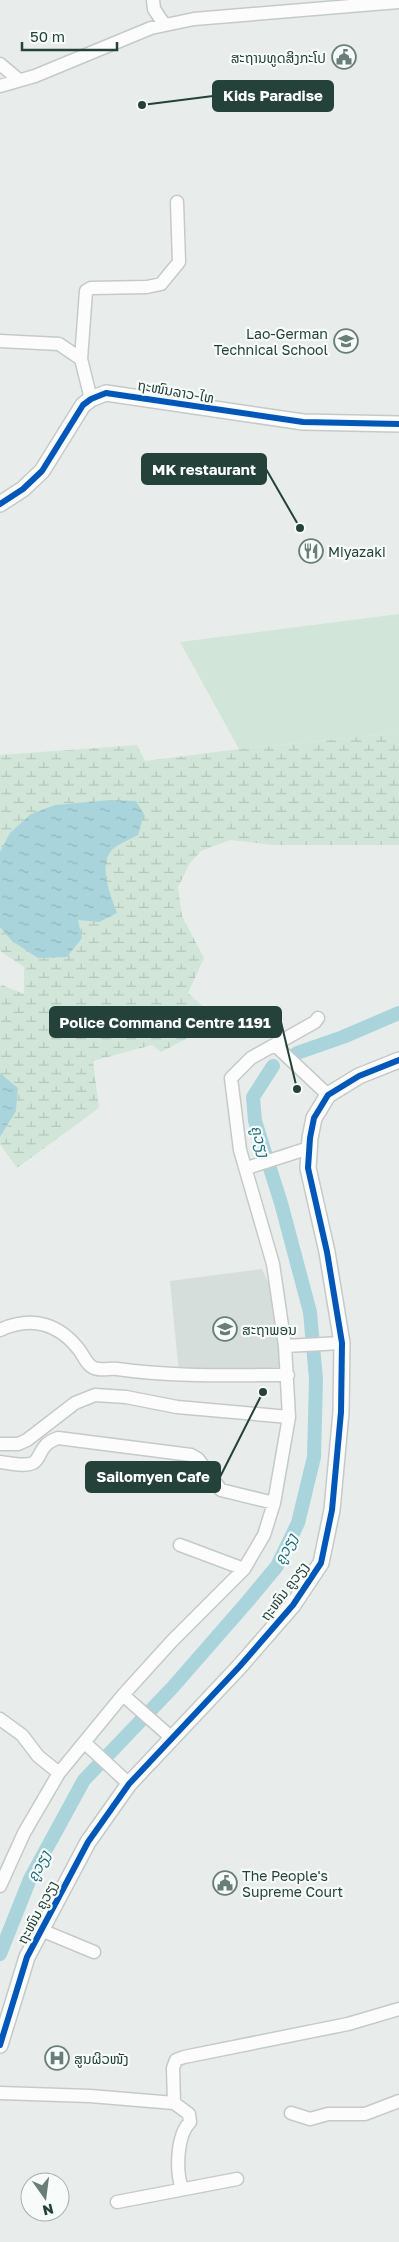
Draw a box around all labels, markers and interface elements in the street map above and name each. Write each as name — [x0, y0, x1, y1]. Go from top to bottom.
scale bar — [22, 20, 118, 52]
text: 50 m — [30, 27, 65, 45]
public building icon: ສະຖານທູດສິງກະໂປ — [331, 44, 357, 70]
place label: ສະຖານທູດສິງກະໂປ — [231, 49, 326, 67]
callout: Kids Paradise — [213, 81, 333, 111]
text: Kids Paradise — [223, 86, 323, 104]
place label: Lao-German Technical School — [214, 325, 328, 358]
school or university icon: Lao-German Technical School — [333, 328, 359, 354]
street label: ຖະໜົນລາວ-ໄທ — [136, 376, 216, 406]
callout: MK restaurant — [142, 454, 266, 484]
text: MK restaurant — [152, 460, 256, 478]
restaurant icon: Miyazaki — [298, 538, 324, 564]
place label: Miyazaki — [328, 543, 386, 560]
callout: Police Command Centre 1191 — [50, 1007, 281, 1037]
text: Police Command Centre 1191 — [59, 1013, 271, 1031]
water label: ຄູວຽງ — [246, 1123, 274, 1161]
school or university icon: ສະຖາພອນ — [212, 1316, 238, 1342]
place label: ສະຖາພອນ — [242, 1321, 297, 1338]
callout: Sailomyen Cafe — [86, 1462, 220, 1492]
text: Sailomyen Cafe — [96, 1467, 210, 1485]
water label: ຄູວຽງ — [270, 1529, 303, 1568]
street label: ຖະໜົນ ຄູວຽງ — [256, 1558, 313, 1624]
water label: ຄູວຽງ — [23, 1846, 56, 1885]
place label: The People's Supreme Court — [242, 1867, 343, 1900]
public building icon: The People's Supreme Court — [212, 1870, 238, 1896]
street label: ຖະໜົນ ຄູວຽງ — [13, 1877, 62, 1947]
hospital icon: ສູນຜິວໜັງ — [44, 2045, 70, 2071]
place label: ສູນຜິວໜັງ — [74, 2050, 129, 2068]
north arrow — [20, 2172, 70, 2222]
text: N — [41, 2201, 55, 2220]

